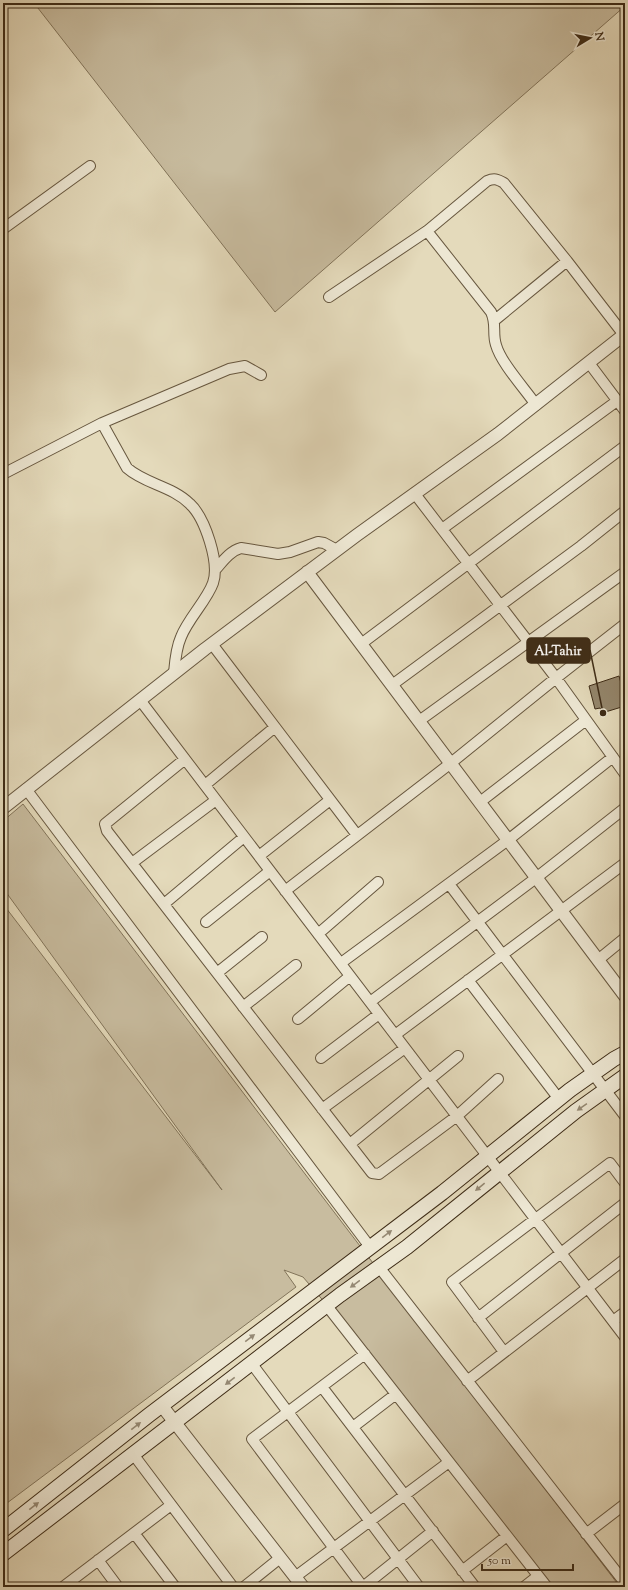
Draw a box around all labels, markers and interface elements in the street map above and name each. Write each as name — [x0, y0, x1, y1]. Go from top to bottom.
north arrow — [570, 18, 610, 58]
text: N — [590, 30, 608, 42]
callout: Al-Tahir — [527, 638, 590, 663]
text: Al-Tahir — [534, 643, 582, 661]
one-way arrow — [576, 1103, 587, 1111]
one-way arrow — [474, 1183, 485, 1192]
one-way arrow — [382, 1230, 393, 1238]
one-way arrow — [350, 1280, 360, 1288]
one-way arrow — [245, 1334, 256, 1342]
one-way arrow — [224, 1377, 235, 1385]
one-way arrow — [131, 1421, 142, 1430]
one-way arrow — [28, 1502, 39, 1510]
scale bar — [482, 1546, 573, 1572]
text: 50 m — [487, 1552, 511, 1570]

